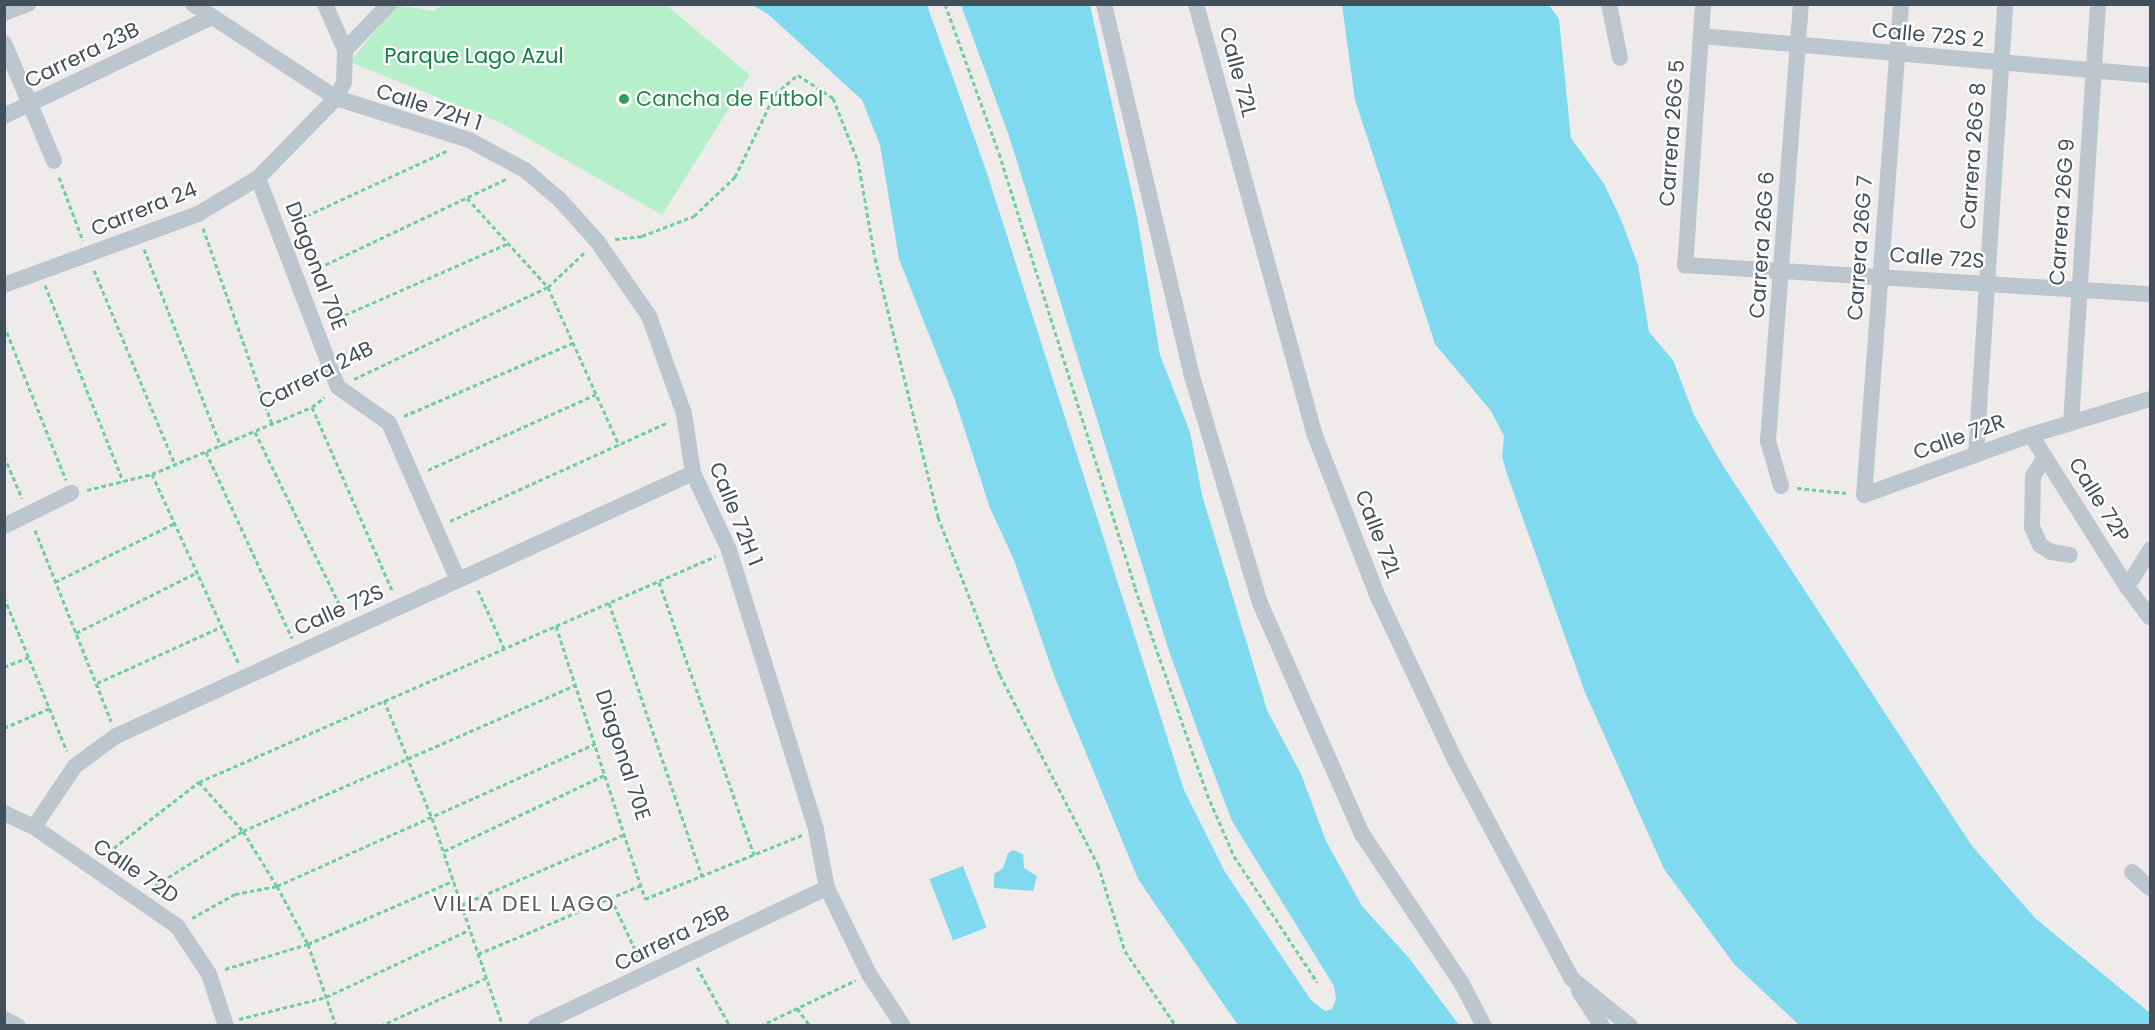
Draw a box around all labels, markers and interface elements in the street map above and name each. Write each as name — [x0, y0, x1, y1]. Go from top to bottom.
street label: Carrera 23B — [21, 16, 143, 94]
street label: Calle 72S 2 — [1871, 18, 1985, 52]
street label: Calle 72L — [1214, 24, 1262, 120]
park label: Parque Lago Azul — [384, 43, 564, 69]
street label: Carrera 26G 5 — [1654, 59, 1690, 207]
street label: Calle 72H 1 — [373, 78, 485, 136]
street label: Carrera 26G 8 — [1955, 82, 1991, 230]
place label: Cancha de Futbol — [636, 86, 823, 112]
marker: Cancha de Futbol — [617, 92, 631, 106]
street label: Carrera 26G 9 — [2044, 138, 2080, 286]
street label: Carrera 26G 6 — [1744, 171, 1780, 319]
street label: Carrera 26G 7 — [1842, 175, 1878, 321]
street label: Carrera 24 — [87, 176, 201, 242]
street label: Diagonal 70E — [280, 198, 352, 334]
street label: Calle 72S — [1889, 242, 1985, 274]
street label: Carrera 24B — [255, 335, 377, 415]
street label: Calle 72R — [1910, 409, 2008, 465]
street label: Calle 72P — [2063, 453, 2135, 547]
street label: Calle 72H 1 — [704, 458, 768, 570]
street label: Calle 72L — [1350, 487, 1406, 581]
street label: Calle 72S — [290, 579, 388, 641]
street label: Diagonal 70E — [590, 687, 656, 823]
street label: Calle 72D — [88, 833, 184, 909]
district label: VILLA DEL LAGO — [433, 891, 615, 917]
street label: Carrera 25B — [610, 899, 734, 977]

